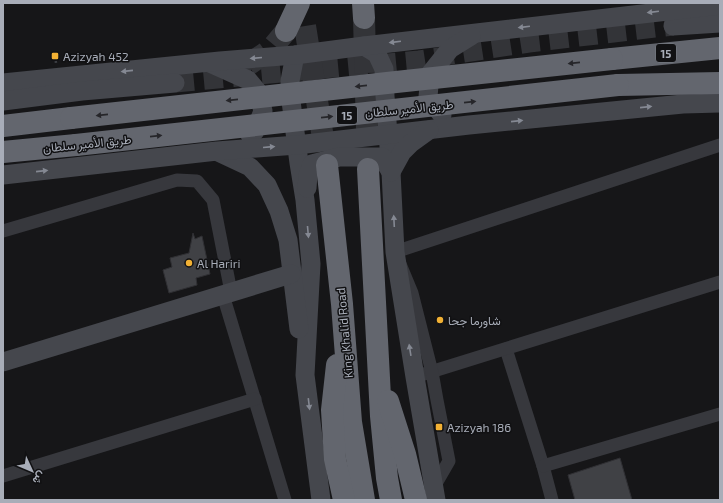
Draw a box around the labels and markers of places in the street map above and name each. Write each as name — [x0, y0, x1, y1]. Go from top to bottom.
place label: Azizyah 452 — [63, 49, 129, 63]
marker: Azizyah 452 — [50, 51, 60, 61]
place label: Al Hariri — [197, 256, 241, 270]
marker: Al Hariri — [184, 258, 194, 268]
place label: شاورما جحا — [448, 313, 501, 329]
marker: شاورما جحا — [435, 315, 445, 325]
place label: Azizyah 186 — [447, 420, 511, 434]
marker: Azizyah 186 — [434, 422, 444, 432]

